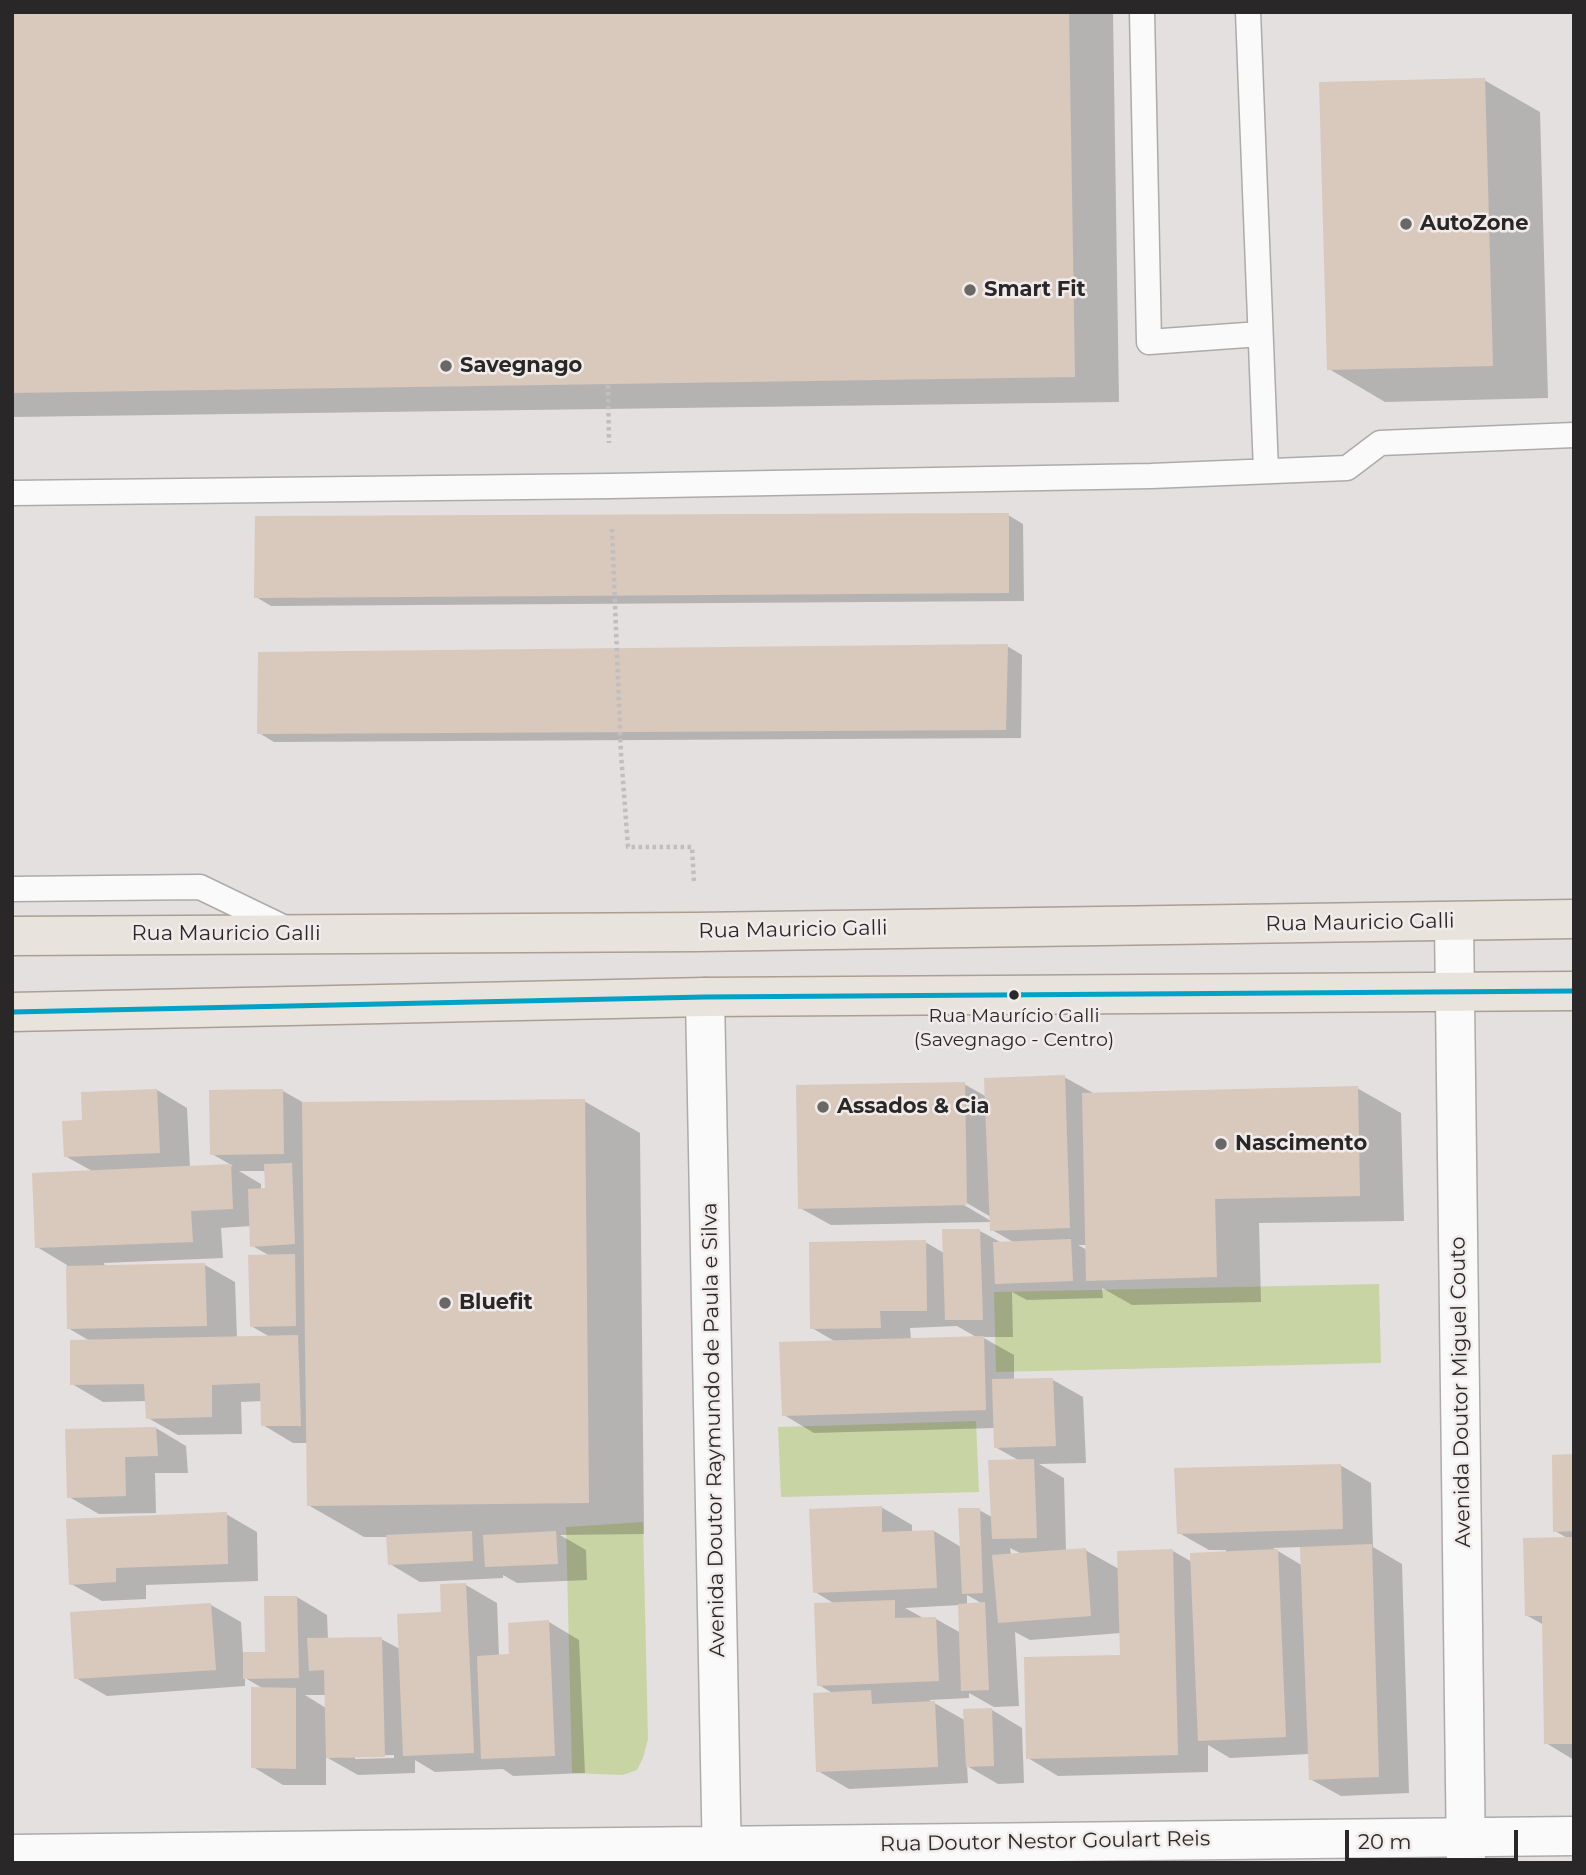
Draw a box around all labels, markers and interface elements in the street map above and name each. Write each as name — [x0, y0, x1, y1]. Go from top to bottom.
place label: AutoZone — [1420, 211, 1528, 237]
marker: AutoZone — [1398, 216, 1414, 232]
place label: Smart Fit — [984, 277, 1086, 303]
marker: Smart Fit — [962, 282, 978, 298]
place label: Savegnago — [460, 353, 582, 379]
marker: Savegnago — [438, 358, 454, 374]
street label: Rua Mauricio Galli — [1265, 909, 1455, 937]
street label: Rua Mauricio Galli — [698, 916, 888, 944]
street label: Rua Mauricio Galli — [131, 921, 321, 947]
marker: Rua Maurício Galli (Savegnago - Centro) — [1007, 988, 1021, 1002]
place label: Rua Maurício Galli (Savegnago - Centro) — [914, 1005, 1114, 1049]
place label: Assados & Cia — [837, 1094, 989, 1120]
marker: Assados & Cia — [815, 1099, 831, 1115]
place label: Nascimento — [1235, 1131, 1367, 1157]
marker: Nascimento — [1213, 1136, 1229, 1152]
street label: Avenida Doutor Raymundo de Paula e Silva — [697, 1202, 731, 1658]
street label: Avenida Doutor Miguel Couto — [1446, 1236, 1476, 1548]
place label: Bluefit — [459, 1290, 533, 1316]
marker: Bluefit — [437, 1295, 453, 1311]
scale bar — [1348, 1815, 1521, 1859]
street label: Rua Doutor Nestor Goulart Reis — [880, 1827, 1210, 1857]
text: 20 m — [1358, 1829, 1412, 1854]

